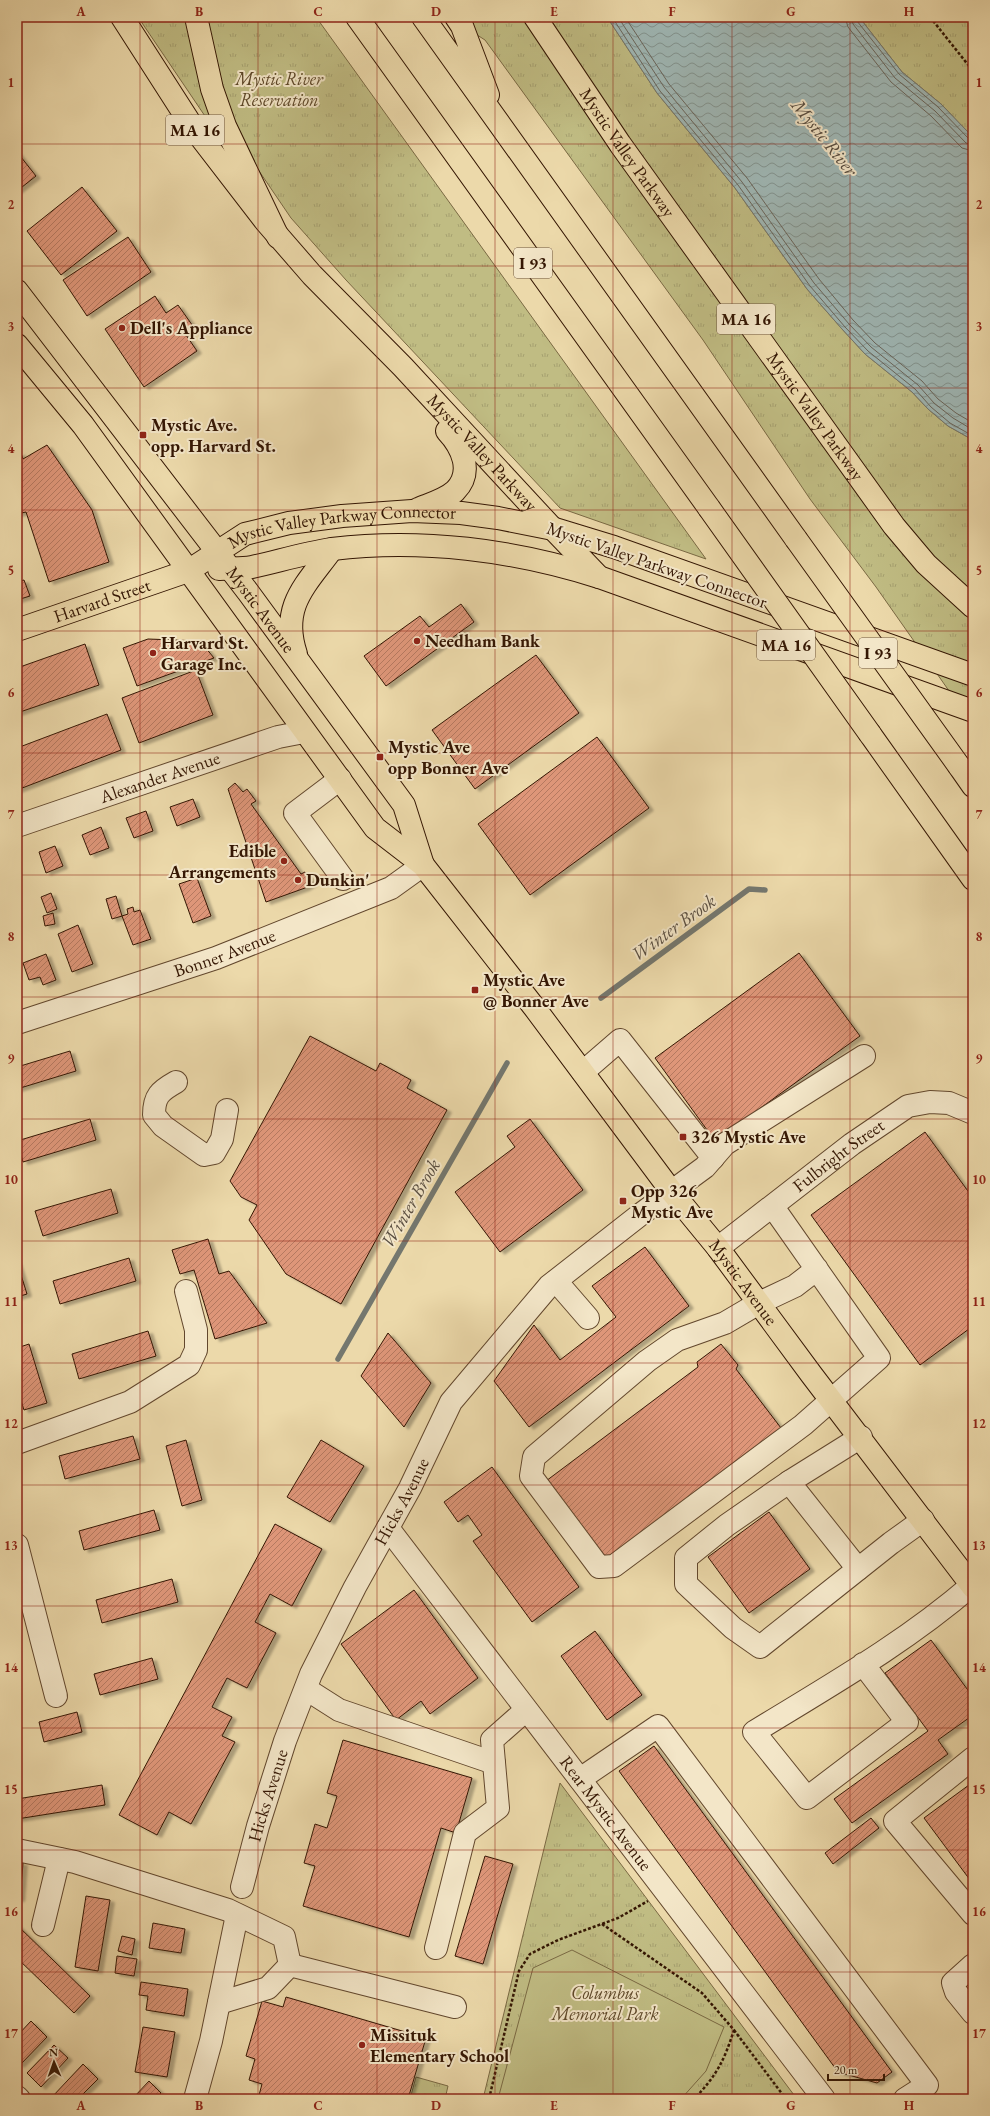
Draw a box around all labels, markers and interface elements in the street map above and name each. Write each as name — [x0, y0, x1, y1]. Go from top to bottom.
text: A — [75, 3, 86, 20]
text: B — [195, 3, 203, 20]
text: C — [313, 3, 323, 20]
text: D — [431, 3, 441, 20]
text: E — [550, 3, 558, 20]
text: F — [668, 3, 676, 20]
text: G — [786, 3, 796, 20]
text: H — [904, 3, 915, 20]
park label: Mystic River Reservation — [234, 67, 324, 111]
text: 1 — [8, 74, 15, 91]
text: 1 — [976, 74, 983, 91]
street label: Mystic Valley Parkway — [575, 83, 681, 222]
water label: Mystic River — [785, 93, 864, 182]
road number: MA 16 — [166, 115, 224, 145]
text: 2 — [8, 196, 15, 213]
text: 2 — [976, 196, 983, 213]
road number: I 93 — [514, 248, 552, 278]
road number: MA 16 — [717, 304, 775, 334]
place label: Dell's Appliance — [130, 316, 253, 339]
text: 3 — [8, 318, 15, 335]
text: 3 — [976, 318, 983, 335]
marker: Dell's Appliance — [117, 323, 127, 333]
street label: Mystic Valley Parkway — [762, 347, 870, 485]
street label: Mystic Valley Parkway — [422, 388, 543, 516]
place label: Mystic Ave. opp. Harvard St. — [151, 413, 276, 457]
marker: Mystic Ave. opp. Harvard St. — [138, 430, 148, 440]
text: 4 — [8, 440, 15, 457]
text: 4 — [976, 440, 983, 457]
street label: Mystic Valley Parkway Connector — [223, 499, 456, 553]
street label: Mystic Valley Parkway Connector — [544, 516, 770, 613]
street label: Mystic Avenue — [221, 561, 301, 657]
text: 5 — [8, 562, 14, 579]
text: 5 — [976, 562, 982, 579]
street label: Harvard Street — [50, 573, 154, 628]
place label: Needham Bank — [425, 629, 541, 652]
road number: MA 16 — [757, 630, 815, 660]
place label: Harvard St. Garage Inc. — [161, 631, 248, 675]
marker: Needham Bank — [412, 636, 422, 646]
road number: I 93 — [859, 638, 897, 668]
marker: Harvard St. Garage Inc. — [148, 648, 158, 658]
text: 6 — [8, 684, 15, 701]
text: 6 — [976, 684, 983, 701]
place label: Mystic Ave opp Bonner Ave — [388, 735, 509, 779]
street label: Alexander Avenue — [96, 746, 223, 808]
marker: Mystic Ave opp Bonner Ave — [375, 752, 385, 762]
text: 7 — [8, 806, 15, 823]
text: 7 — [976, 806, 983, 823]
place label: Edible Arrangements — [168, 839, 276, 883]
marker: Edible Arrangements — [279, 856, 289, 866]
place label: Dunkin' — [306, 868, 370, 891]
marker: Dunkin' — [293, 875, 303, 885]
water label: Winter Brook — [626, 888, 721, 967]
street label: Bonner Avenue — [171, 923, 279, 982]
text: 8 — [8, 928, 15, 945]
text: 8 — [976, 928, 983, 945]
place label: Mystic Ave @ Bonner Ave — [483, 968, 589, 1012]
marker: Mystic Ave @ Bonner Ave — [470, 985, 480, 995]
text: 9 — [8, 1050, 15, 1067]
text: 9 — [976, 1050, 983, 1067]
street label: Fulbright Street — [788, 1113, 889, 1197]
place label: 326 Mystic Ave — [691, 1125, 806, 1148]
marker: 326 Mystic Ave — [678, 1132, 688, 1142]
water label: Winter Brook — [375, 1154, 446, 1252]
text: 10 — [4, 1171, 18, 1188]
text: 10 — [972, 1171, 986, 1188]
place label: Opp 326 Mystic Ave — [631, 1179, 713, 1223]
marker: Opp 326 Mystic Ave — [618, 1196, 628, 1206]
street label: Mystic Avenue — [704, 1234, 783, 1330]
text: 11 — [4, 1293, 18, 1310]
text: 11 — [972, 1293, 986, 1310]
text: 12 — [4, 1415, 18, 1432]
text: 12 — [972, 1415, 986, 1432]
street label: Hicks Avenue — [369, 1454, 434, 1549]
text: 13 — [4, 1537, 18, 1554]
text: 13 — [972, 1537, 986, 1554]
text: 14 — [4, 1659, 18, 1676]
text: 14 — [972, 1659, 986, 1676]
street label: Hicks Avenue — [242, 1746, 293, 1844]
street label: Rear Mystic Avenue — [555, 1751, 657, 1875]
text: 15 — [4, 1781, 18, 1798]
text: 15 — [972, 1781, 986, 1798]
text: 16 — [4, 1903, 18, 1920]
text: 16 — [972, 1903, 986, 1920]
park label: Columbus Memorial Park — [550, 1981, 659, 2025]
place label: Missituk Elementary School — [370, 2023, 509, 2067]
text: 17 — [4, 2025, 18, 2042]
text: 17 — [972, 2025, 986, 2042]
marker: Missituk Elementary School — [357, 2040, 367, 2050]
north arrow — [34, 2042, 74, 2082]
text: N — [49, 2045, 58, 2059]
scale bar — [828, 2056, 884, 2082]
text: 20 m — [834, 2062, 858, 2078]
text: A — [75, 2097, 86, 2114]
text: B — [195, 2097, 203, 2114]
text: C — [313, 2097, 323, 2114]
text: D — [431, 2097, 441, 2114]
text: E — [550, 2097, 558, 2114]
text: F — [668, 2097, 676, 2114]
text: G — [786, 2097, 796, 2114]
text: H — [904, 2097, 915, 2114]

